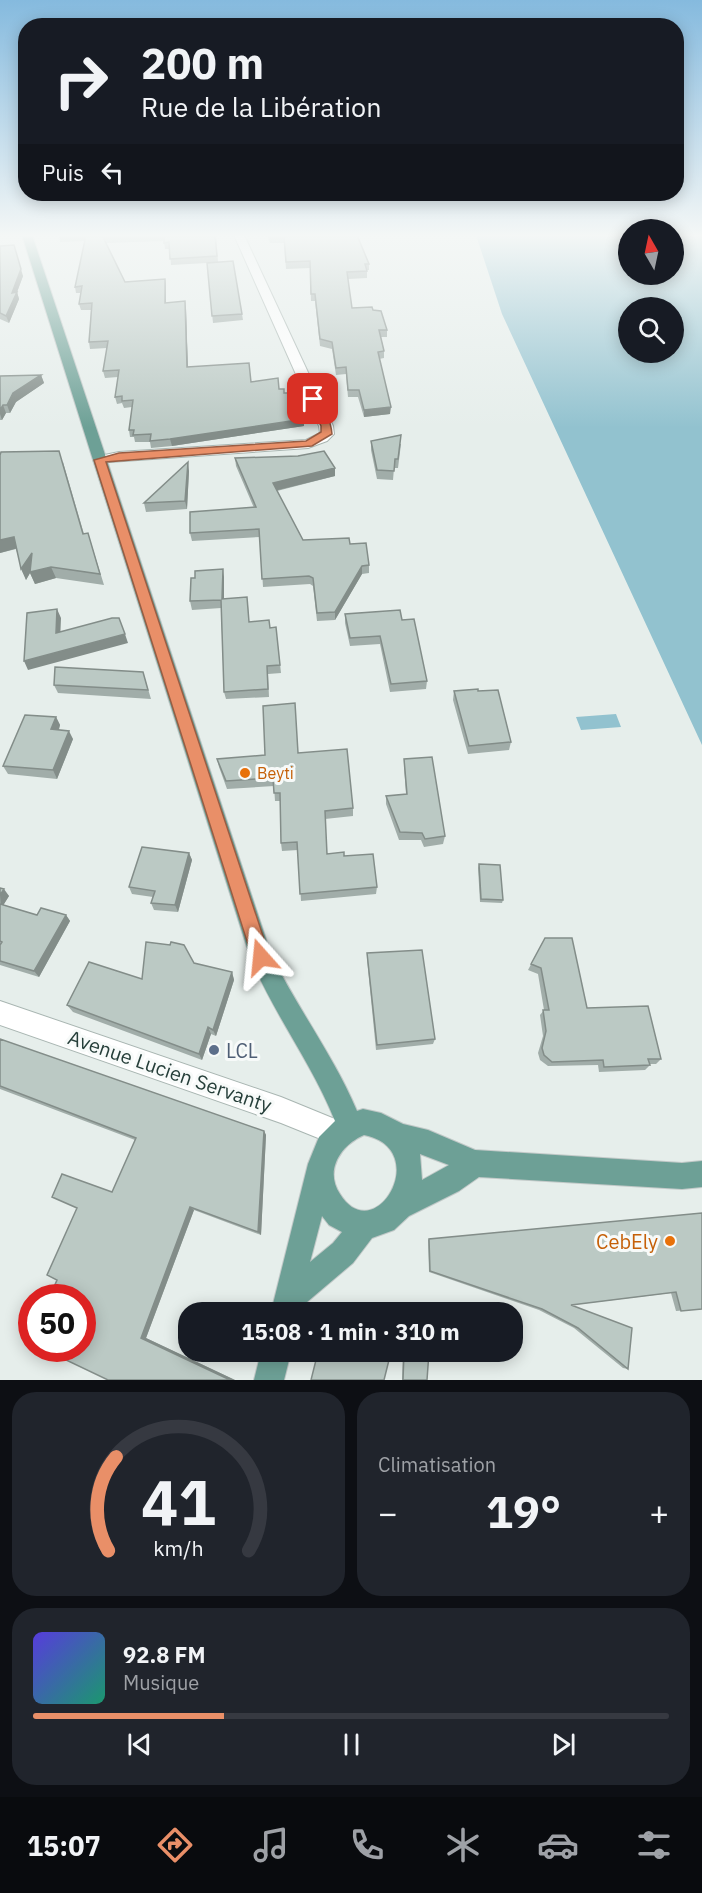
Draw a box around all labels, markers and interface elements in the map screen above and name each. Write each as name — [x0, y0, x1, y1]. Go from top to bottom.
text: 200 m — [141, 36, 264, 91]
icon: right — [42, 42, 120, 120]
text: Rue de la Libération — [141, 89, 381, 124]
icon: left — [96, 156, 129, 189]
text: Puis — [42, 158, 84, 187]
north arrow — [618, 219, 684, 285]
map controls — [618, 219, 684, 363]
button: search — [618, 297, 684, 363]
pin — [287, 373, 338, 424]
icon: arrive — [296, 382, 329, 415]
place label: Beyti — [257, 763, 294, 783]
marker: Beyti — [238, 766, 252, 780]
position arrow — [229, 925, 293, 989]
street label: Avenue Lucien Servanty — [65, 1023, 275, 1119]
place label: LCL — [226, 1037, 258, 1064]
marker: LCL — [207, 1043, 221, 1057]
place label: CebEly — [596, 1228, 658, 1255]
marker: CebEly — [663, 1234, 677, 1248]
speed limit sign: 50 — [18, 1284, 96, 1362]
text: 15:08 · 1 min · 310 m — [241, 1317, 460, 1346]
text: Climatisation — [378, 1451, 496, 1478]
text: 41 — [141, 1461, 216, 1542]
text: 19° — [486, 1482, 561, 1540]
text: − — [378, 1491, 398, 1534]
text: + — [649, 1491, 669, 1534]
text: km/h — [153, 1534, 204, 1562]
text: 92.8 FM — [123, 1640, 206, 1669]
text: Musique — [123, 1669, 199, 1696]
icon: previous — [123, 1728, 156, 1761]
icon: pause — [335, 1728, 368, 1761]
icon: next — [547, 1728, 580, 1761]
icon: directions — [154, 1824, 196, 1866]
icon: music — [250, 1824, 292, 1866]
icon: phone — [346, 1824, 388, 1866]
icon: climate — [442, 1824, 484, 1866]
icon: car — [537, 1824, 579, 1866]
icon: filters — [633, 1824, 675, 1866]
text: 15:07 — [27, 1828, 101, 1863]

